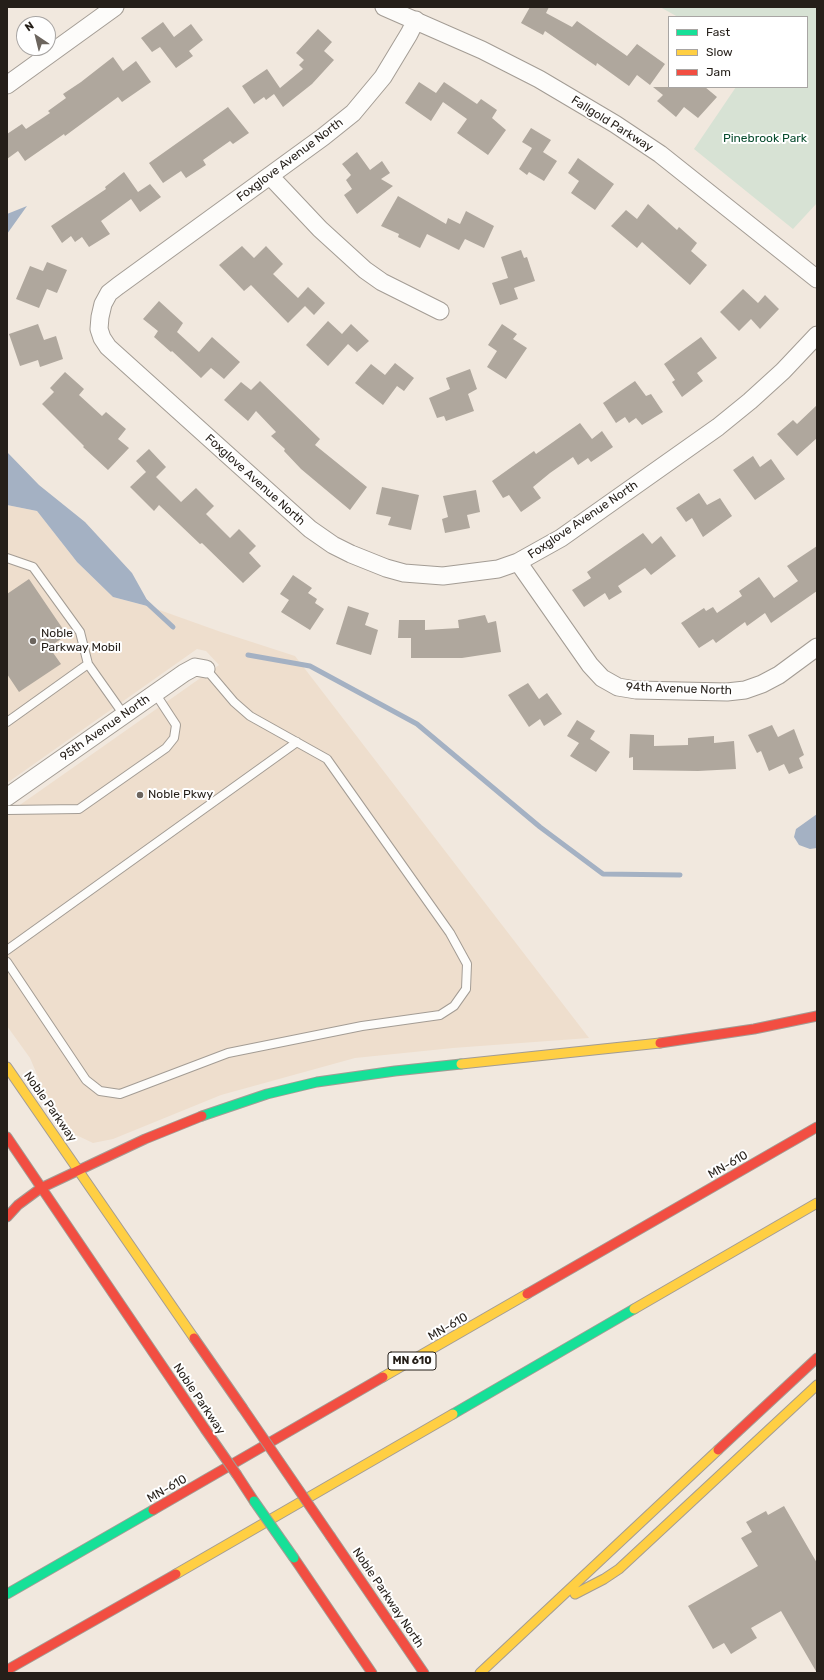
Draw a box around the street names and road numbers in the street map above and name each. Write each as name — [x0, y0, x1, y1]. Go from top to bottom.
street label: Fallgold Parkway — [568, 93, 656, 155]
street label: Foxglove Avenue North — [234, 115, 346, 205]
street label: Foxglove Avenue North — [202, 431, 308, 529]
street label: Foxglove Avenue North — [525, 478, 641, 562]
street label: 94th Avenue North — [626, 680, 732, 698]
street label: 95th Avenue North — [57, 692, 153, 764]
street label: Noble Parkway — [20, 1069, 80, 1145]
street label: MN-610 — [706, 1148, 750, 1182]
street label: MN-610 — [426, 1310, 470, 1344]
road number: MN 610 — [388, 1352, 436, 1370]
street label: Noble Parkway — [170, 1361, 228, 1437]
street label: MN-610 — [145, 1472, 189, 1506]
street label: Noble Parkway North — [349, 1545, 427, 1651]

